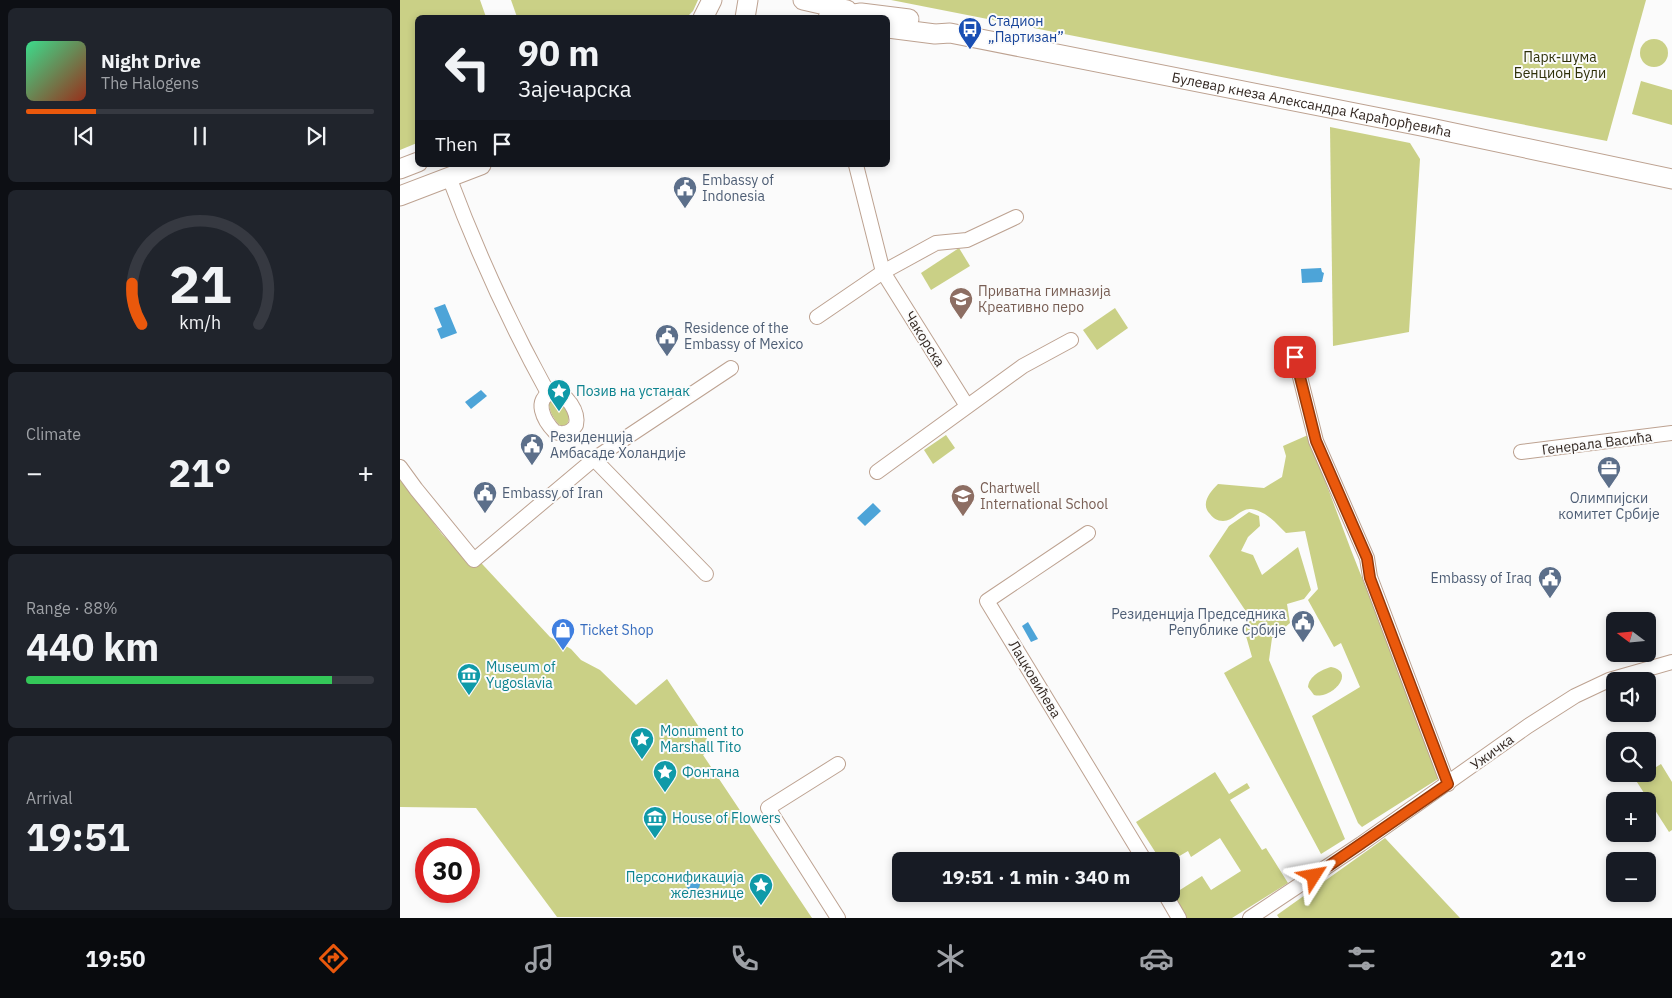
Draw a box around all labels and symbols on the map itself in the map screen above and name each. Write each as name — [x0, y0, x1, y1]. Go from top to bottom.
place label: Стадион „Партизан” — [988, 12, 1064, 46]
bus stop icon: Стадион „Партизан” — [957, 16, 983, 50]
park label: Парк-шума Бенцион Були — [1514, 48, 1606, 82]
street label: Булевар кнеза Александра Карађорђевића — [1170, 68, 1454, 141]
place label: Embassy of Indonesia — [702, 171, 774, 205]
public building icon: Embassy of Indonesia — [672, 175, 698, 209]
place label: Приватна гимназија Креативно перо — [978, 282, 1111, 316]
school or university icon: Приватна гимназија Креативно перо — [948, 286, 974, 320]
street label: Чакорска — [901, 308, 949, 371]
place label: Residence of the Embassy of Mexico — [684, 319, 804, 353]
public building icon: Residence of the Embassy of Mexico — [654, 323, 680, 357]
pin — [1274, 336, 1316, 378]
place icon: Позив на устанак — [546, 378, 572, 412]
place label: Позив на устанак — [576, 382, 690, 400]
street label: Генерала Васића — [1541, 427, 1654, 459]
place label: Резиденција Амбасаде Холандије — [550, 428, 686, 462]
public building icon: Резиденција Амбасаде Холандије — [519, 432, 545, 466]
office icon: Олимпијски комитет Србије — [1596, 455, 1622, 489]
place label: Chartwell International School — [980, 479, 1108, 513]
public building icon: Embassy of Iran — [472, 480, 498, 514]
school or university icon: Chartwell International School — [950, 483, 976, 517]
place label: Embassy of Iran — [502, 484, 603, 502]
place label: Олимпијски комитет Србије — [1558, 489, 1660, 523]
public building icon: Embassy of Iraq — [1537, 565, 1563, 599]
place label: Embassy of Iraq — [1431, 569, 1532, 587]
place label: Резиденција Председника Републике Србије — [1111, 605, 1287, 639]
public building icon: Резиденција Председника Републике Србије — [1290, 609, 1316, 643]
north arrow — [1606, 612, 1656, 662]
shop icon: Ticket Shop — [550, 617, 576, 651]
place label: Ticket Shop — [580, 621, 654, 639]
street label: Лацковићева — [1005, 637, 1066, 722]
place label: Museum of Yugoslavia — [486, 658, 556, 692]
museum icon: Museum of Yugoslavia — [456, 662, 482, 696]
place label: Monument to Marshall Tito — [660, 722, 744, 756]
place icon: Monument to Marshall Tito — [629, 726, 655, 760]
street label: Ужичка — [1467, 730, 1518, 774]
place icon: Фонтана — [652, 759, 678, 793]
place label: Фонтана — [682, 763, 740, 781]
museum icon: House of Flowers — [642, 805, 668, 839]
place label: House of Flowers — [672, 809, 781, 827]
speed limit sign: 30 — [415, 838, 480, 903]
position arrow — [1287, 849, 1339, 901]
place label: Персонификација железнице — [626, 868, 745, 902]
place icon: Персонификација железнице — [748, 872, 774, 906]

